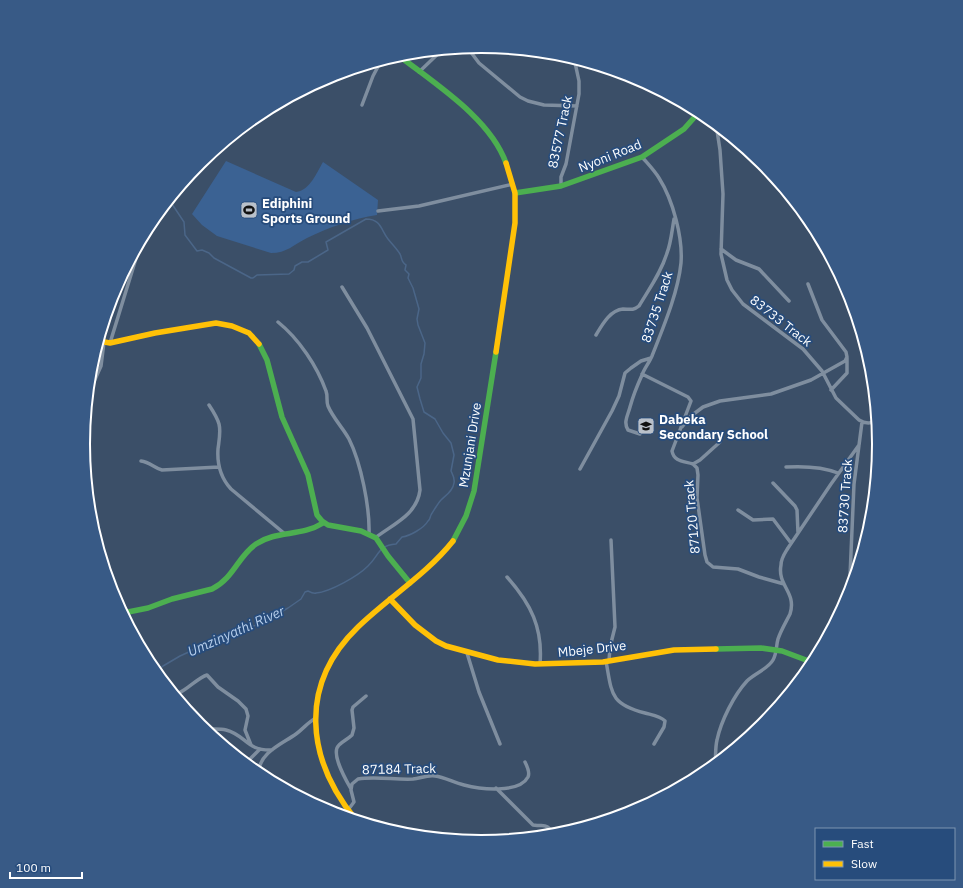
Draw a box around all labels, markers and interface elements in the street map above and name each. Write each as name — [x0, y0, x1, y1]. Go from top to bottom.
street label: 83577 Track — [544, 94, 576, 170]
street label: Nyoni Road — [576, 136, 644, 176]
place label: Ediphini Sports Ground — [262, 195, 351, 227]
sports icon: Ediphini Sports Ground — [239, 200, 259, 220]
street label: 83735 Track — [637, 269, 677, 345]
street label: 83733 Track — [747, 292, 815, 351]
street label: Mzunjani Drive — [455, 401, 485, 489]
place label: Dabeka Secondary School — [659, 411, 768, 443]
school or university icon: Dabeka Secondary School — [636, 416, 656, 436]
street label: 83730 Track — [834, 458, 856, 533]
street label: 87120 Track — [680, 479, 704, 555]
water label: Umzinyathi River — [185, 601, 288, 660]
street label: Mbeje Drive — [557, 637, 627, 661]
street label: 87184 Track — [362, 760, 436, 778]
legend — [815, 828, 955, 880]
text: Fast — [851, 836, 874, 851]
scale bar — [10, 854, 82, 880]
text: Slow — [851, 856, 877, 871]
text: 100 m — [16, 860, 51, 875]

